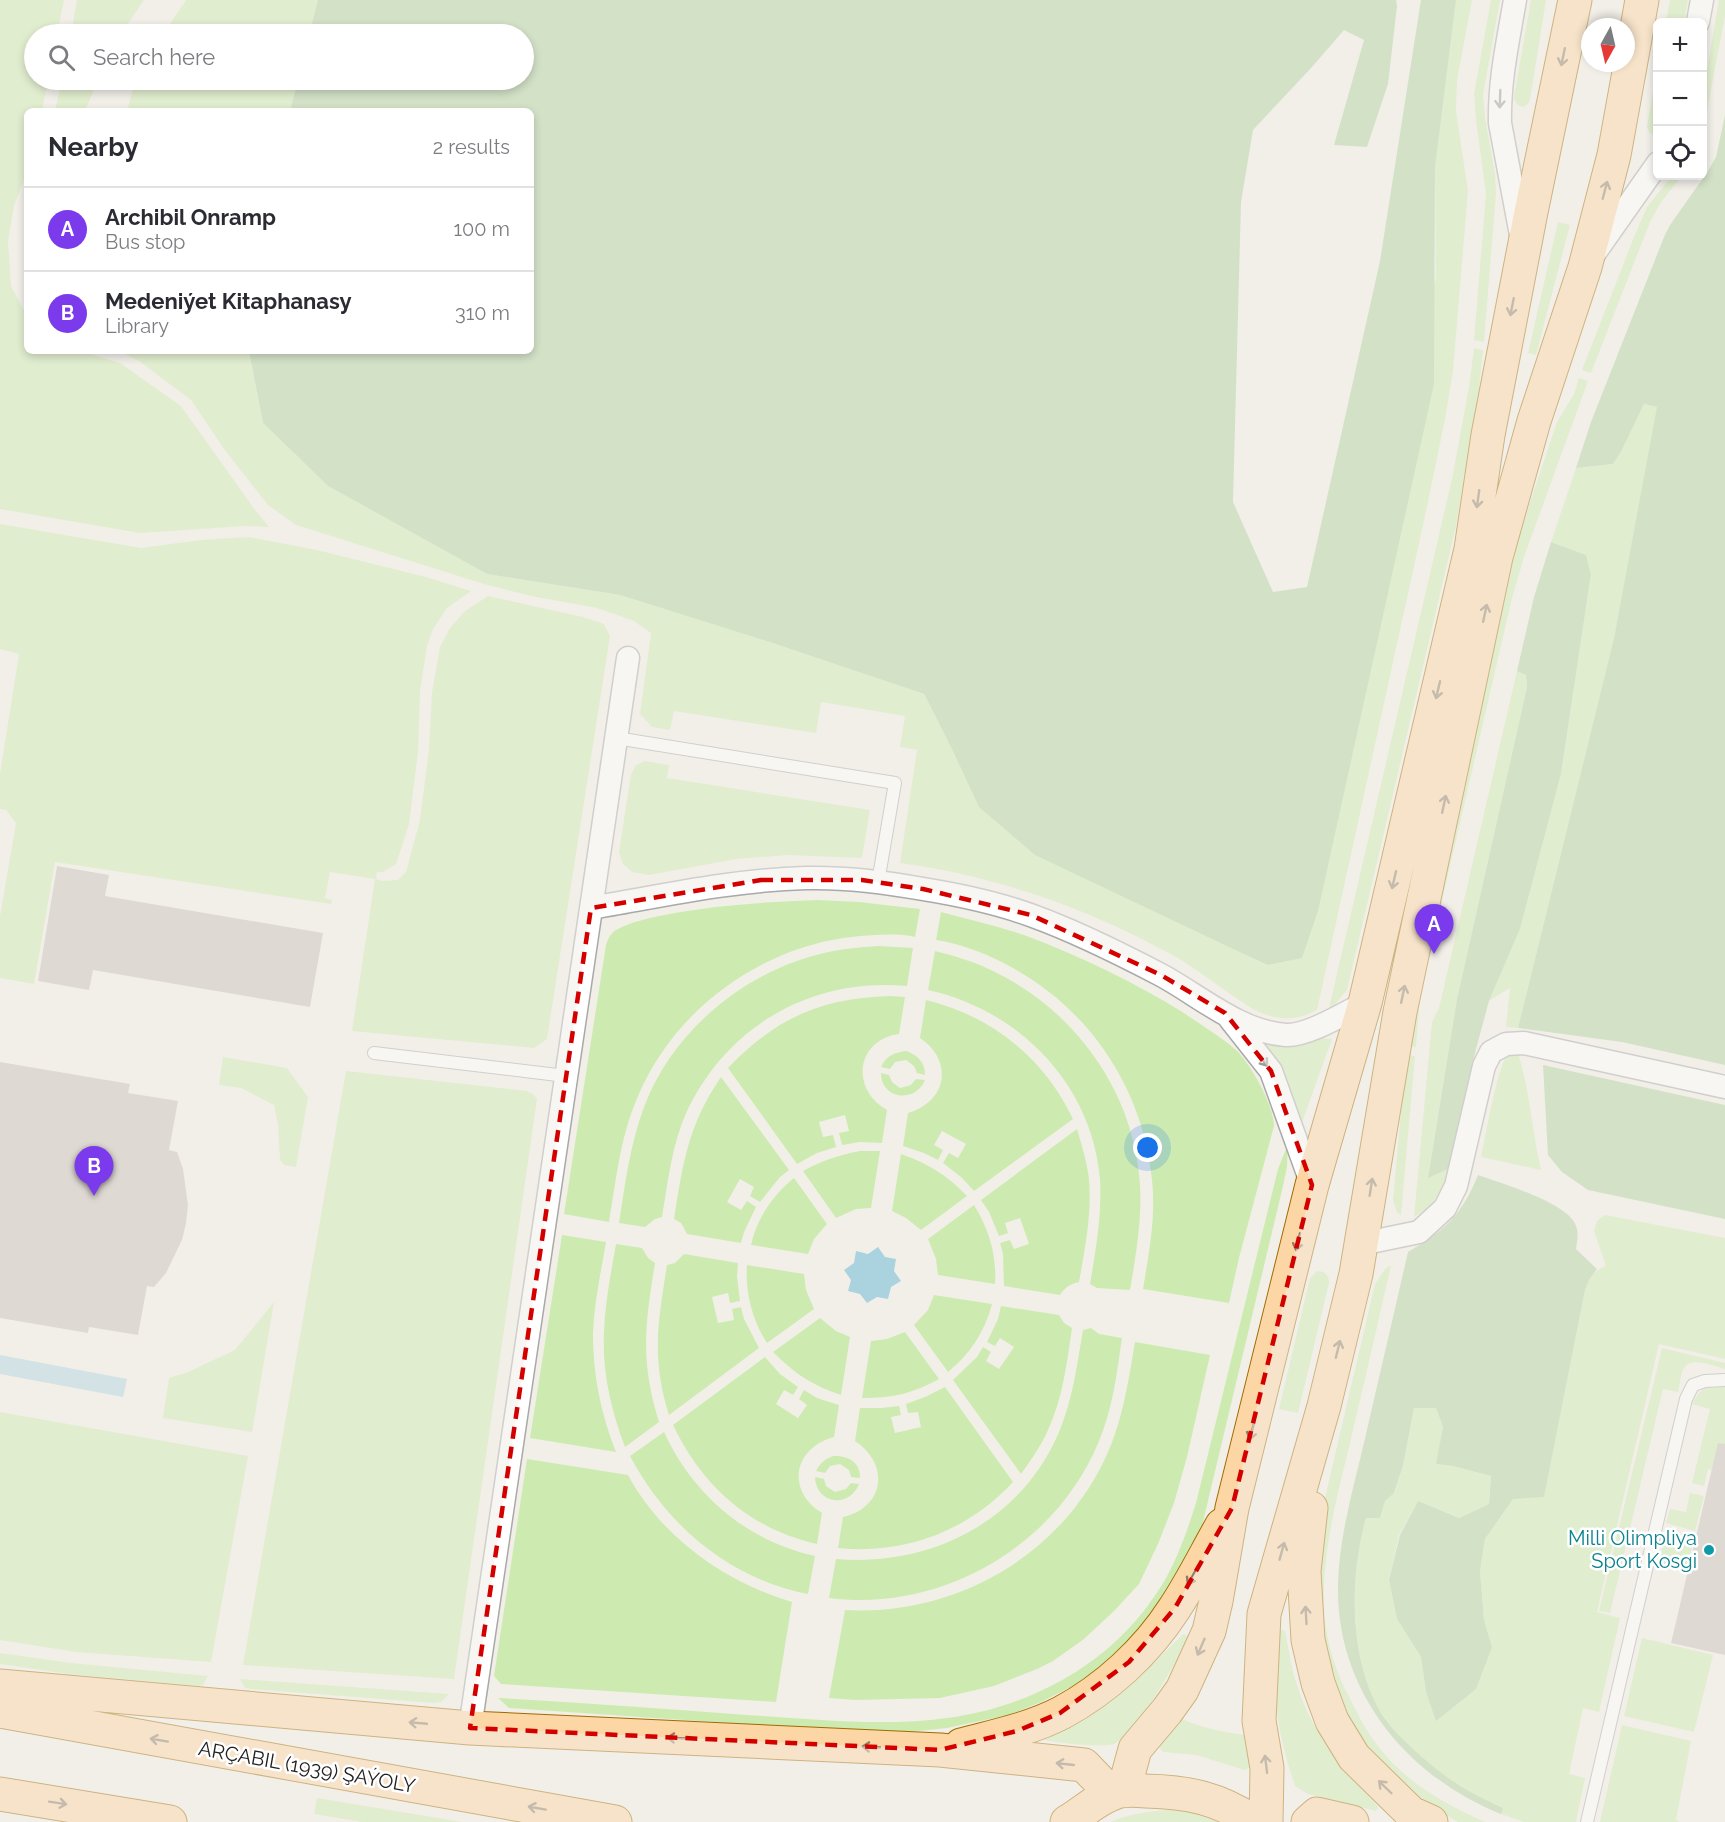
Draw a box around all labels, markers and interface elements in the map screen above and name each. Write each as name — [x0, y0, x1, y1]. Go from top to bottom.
north arrow — [1581, 18, 1635, 72]
map controls — [1653, 18, 1707, 180]
button: + — [1653, 18, 1707, 72]
search box — [24, 24, 534, 90]
icon: search — [45, 41, 78, 74]
text: Search here — [93, 44, 215, 70]
one-way arrow — [1557, 47, 1568, 67]
button: − — [1653, 72, 1707, 126]
one-way arrow — [1494, 89, 1506, 109]
button: locate — [1653, 126, 1707, 180]
text: Nearby — [48, 132, 138, 162]
text: 2 results — [433, 135, 510, 159]
one-way arrow — [1599, 181, 1611, 200]
text: Archibil Onramp — [105, 204, 276, 230]
text: A — [61, 217, 74, 241]
text: 100 m — [453, 217, 510, 241]
text: Bus stop — [105, 230, 185, 254]
text: Medeniýet Kitaphanasy — [105, 288, 352, 314]
one-way arrow — [1506, 297, 1517, 317]
text: B — [61, 301, 74, 325]
text: 310 m — [455, 301, 510, 325]
text: Library — [105, 314, 169, 338]
one-way arrow — [1472, 489, 1483, 509]
one-way arrow — [1479, 604, 1491, 623]
one-way arrow — [1431, 680, 1443, 699]
one-way arrow — [1439, 794, 1450, 814]
one-way arrow — [1387, 870, 1399, 889]
pin: A — [1414, 904, 1454, 954]
one-way arrow — [1398, 985, 1410, 1004]
one-way arrow — [1256, 1050, 1268, 1066]
your location — [1133, 1133, 1162, 1162]
pin: B — [74, 1146, 113, 1196]
one-way arrow — [1365, 1177, 1376, 1197]
one-way arrow — [1291, 1232, 1303, 1251]
one-way arrow — [1333, 1340, 1344, 1359]
one-way arrow — [1246, 1421, 1257, 1440]
place label: Milli Olimpliya Sport Kosgi — [1568, 1526, 1697, 1573]
one-way arrow — [1277, 1542, 1288, 1561]
marker: Milli Olimpliya Sport Kosgi — [1702, 1543, 1716, 1557]
one-way arrow — [1186, 1568, 1198, 1585]
one-way arrow — [1301, 1606, 1312, 1626]
one-way arrow — [1195, 1638, 1206, 1656]
one-way arrow — [409, 1717, 429, 1728]
one-way arrow — [667, 1732, 687, 1743]
one-way arrow — [149, 1734, 169, 1745]
street label: ARÇABIL (1939) ŞAÝOLY — [197, 1736, 417, 1798]
one-way arrow — [861, 1742, 881, 1753]
one-way arrow — [1260, 1754, 1271, 1774]
one-way arrow — [1056, 1758, 1075, 1769]
one-way arrow — [1377, 1780, 1392, 1795]
one-way arrow — [47, 1798, 67, 1809]
one-way arrow — [527, 1802, 547, 1813]

